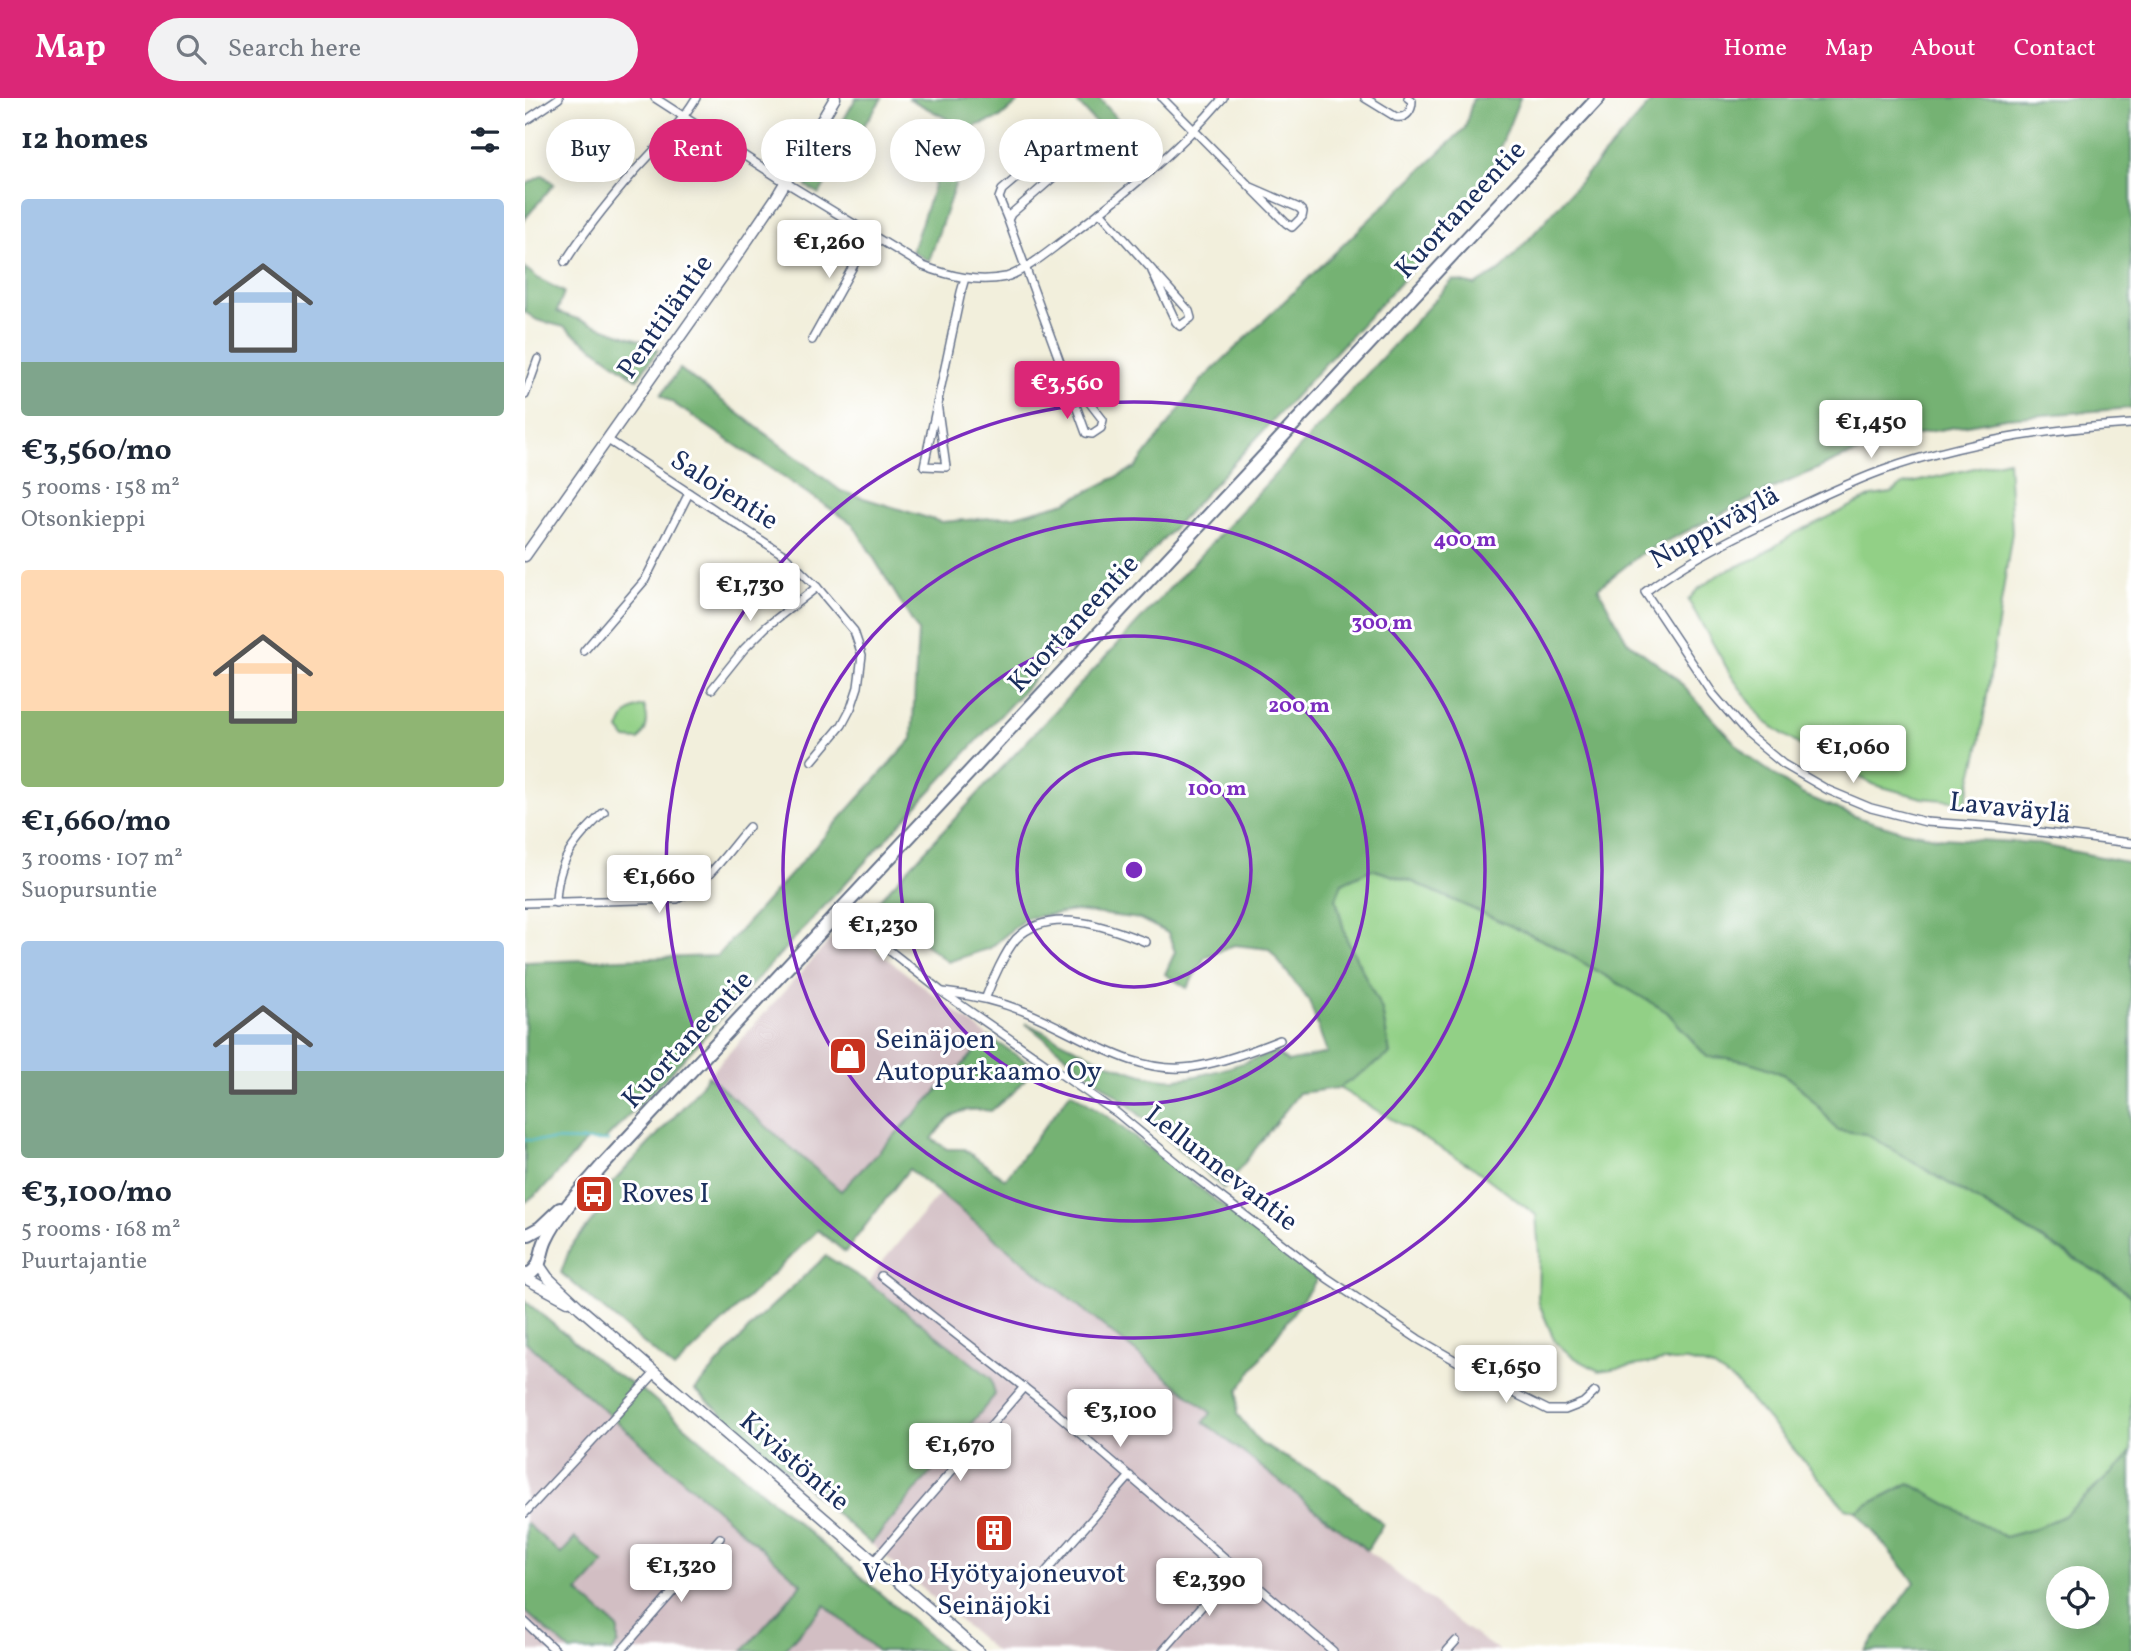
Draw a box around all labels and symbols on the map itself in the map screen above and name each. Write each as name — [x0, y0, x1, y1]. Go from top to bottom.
street label: Kuortaneentie — [1386, 132, 1536, 288]
pin: €1,260 — [772, 220, 886, 280]
street label: Penttiläntie — [609, 247, 723, 387]
pin: €3,560 — [1010, 362, 1124, 421]
pin: €1,450 — [1814, 400, 1928, 460]
street label: Salojentie — [662, 441, 786, 541]
street label: Nuppiväylä — [1643, 476, 1787, 580]
text: 400 m — [1434, 526, 1496, 555]
street label: Kuortaneentie — [999, 546, 1149, 702]
pin: €1,730 — [693, 564, 807, 623]
text: 300 m — [1352, 609, 1412, 638]
text: 200 m — [1268, 692, 1330, 721]
pin: €1,060 — [1796, 726, 1910, 785]
text: 100 m — [1187, 775, 1247, 804]
street label: Lavaväylä — [1947, 783, 2073, 835]
pin: €1,660 — [602, 856, 716, 915]
centre of rings — [1122, 858, 1146, 882]
pin: €1,230 — [826, 904, 940, 963]
street label: Kuortaneentie — [613, 962, 763, 1118]
place label: Seinäjoen Autopurkaamo Oy — [875, 1021, 1102, 1092]
shop icon: Seinäjoen Autopurkaamo Oy — [827, 1035, 869, 1077]
street label: Lellunnevantie — [1136, 1097, 1306, 1241]
bus stop icon: Roves I — [573, 1173, 615, 1215]
place label: Roves I — [621, 1175, 709, 1214]
pin: €1,650 — [1449, 1346, 1563, 1405]
pin: €3,100 — [1063, 1390, 1177, 1449]
street label: Kivistöntie — [730, 1403, 858, 1521]
pin: €1,670 — [903, 1424, 1017, 1483]
building icon: Veho Hyötyajoneuvot Seinäjoki — [973, 1512, 1015, 1554]
pin: €1,320 — [624, 1544, 738, 1604]
place label: Veho Hyötyajoneuvot Seinäjoki — [862, 1555, 1126, 1626]
pin: €2,390 — [1152, 1558, 1266, 1618]

